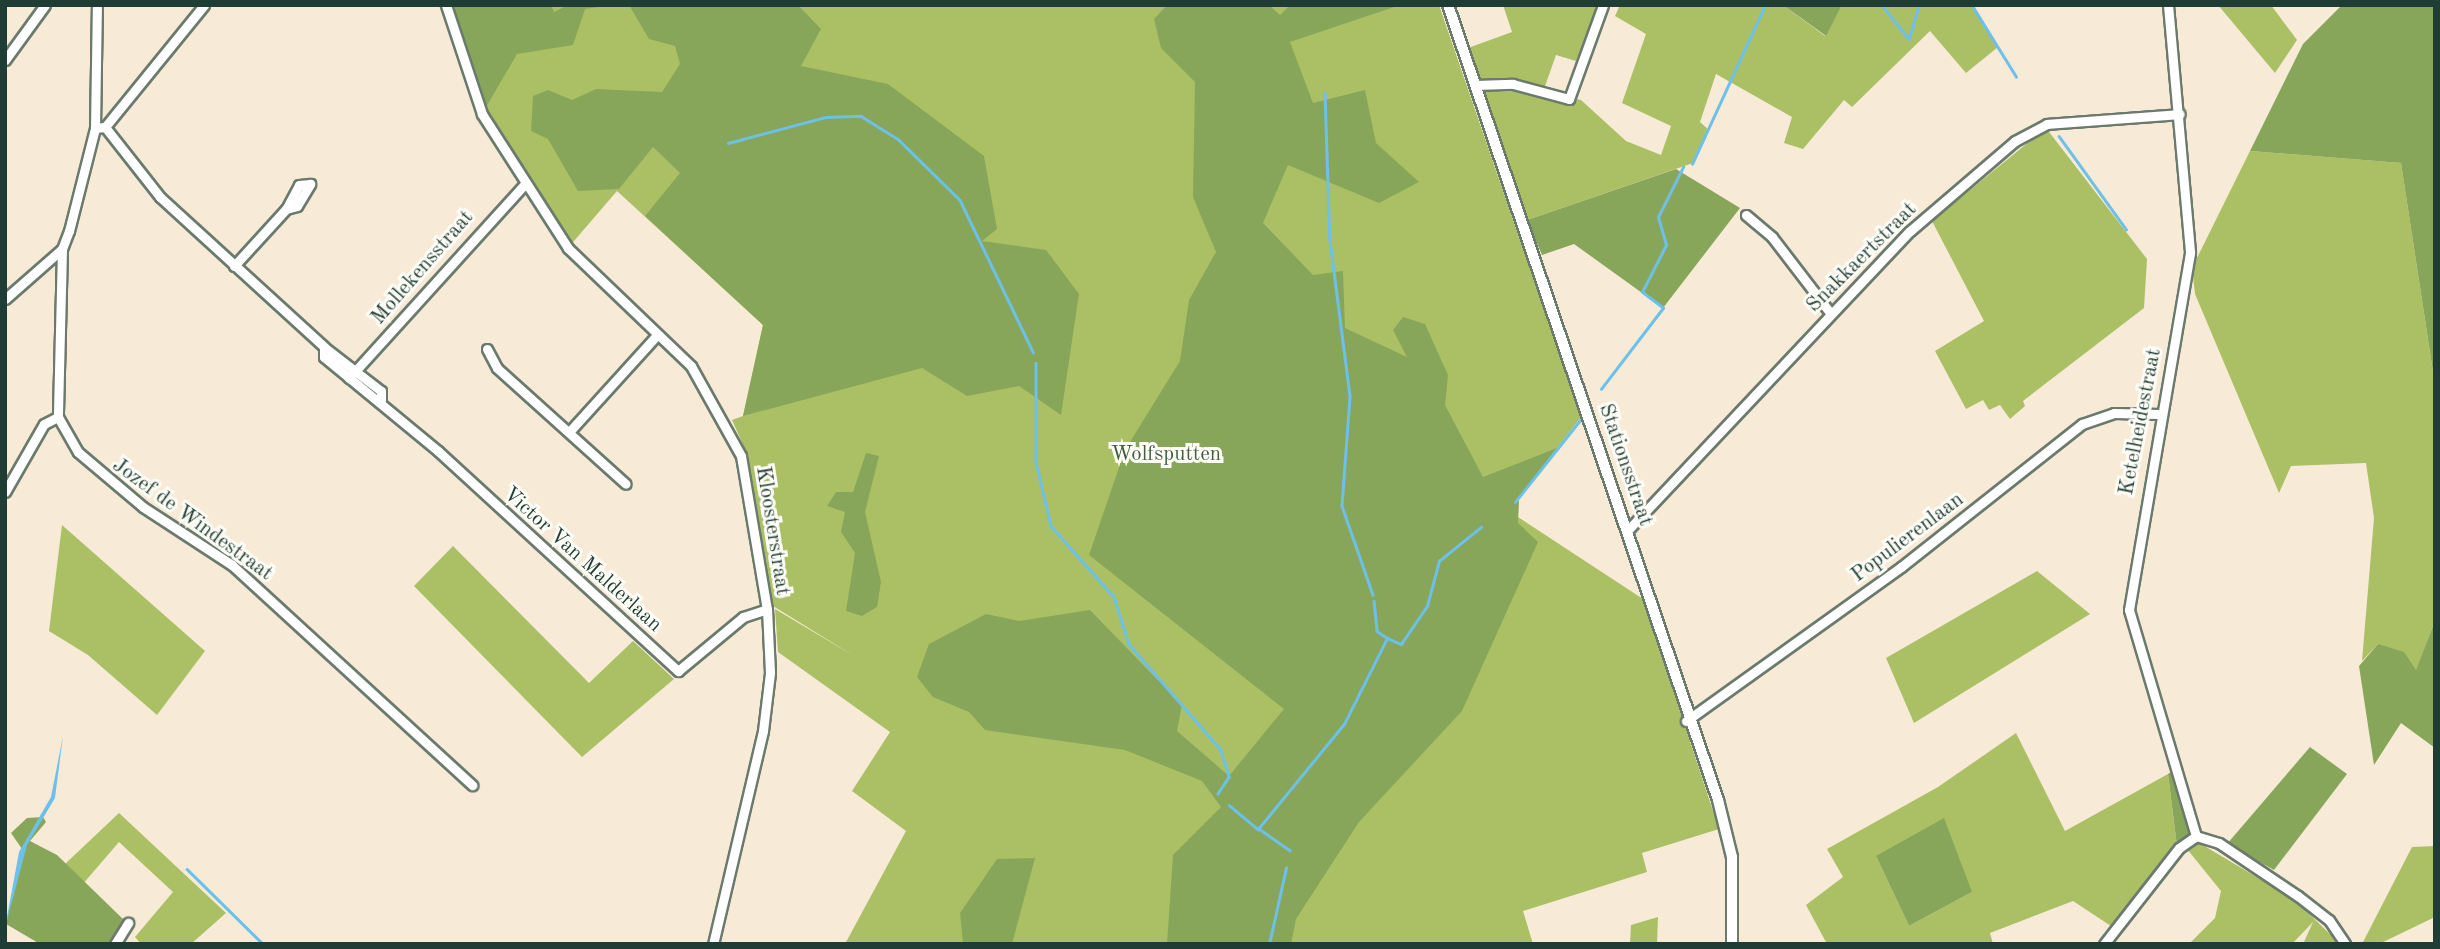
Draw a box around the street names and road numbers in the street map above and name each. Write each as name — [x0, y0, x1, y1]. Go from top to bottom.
street label: Snakkaertstraat — [1802, 198, 1922, 318]
street label: Mollekensstraat — [367, 206, 479, 330]
street label: Ketelheidestraat — [2114, 347, 2168, 497]
street label: Stationsstraat — [1592, 400, 1658, 530]
street label: Jozef de Windestraat — [107, 453, 277, 587]
street label: Kloosterstraat — [749, 465, 795, 597]
street label: Victor Van Malderlaan — [497, 482, 667, 638]
street label: Populierenlaan — [1847, 488, 1969, 588]

